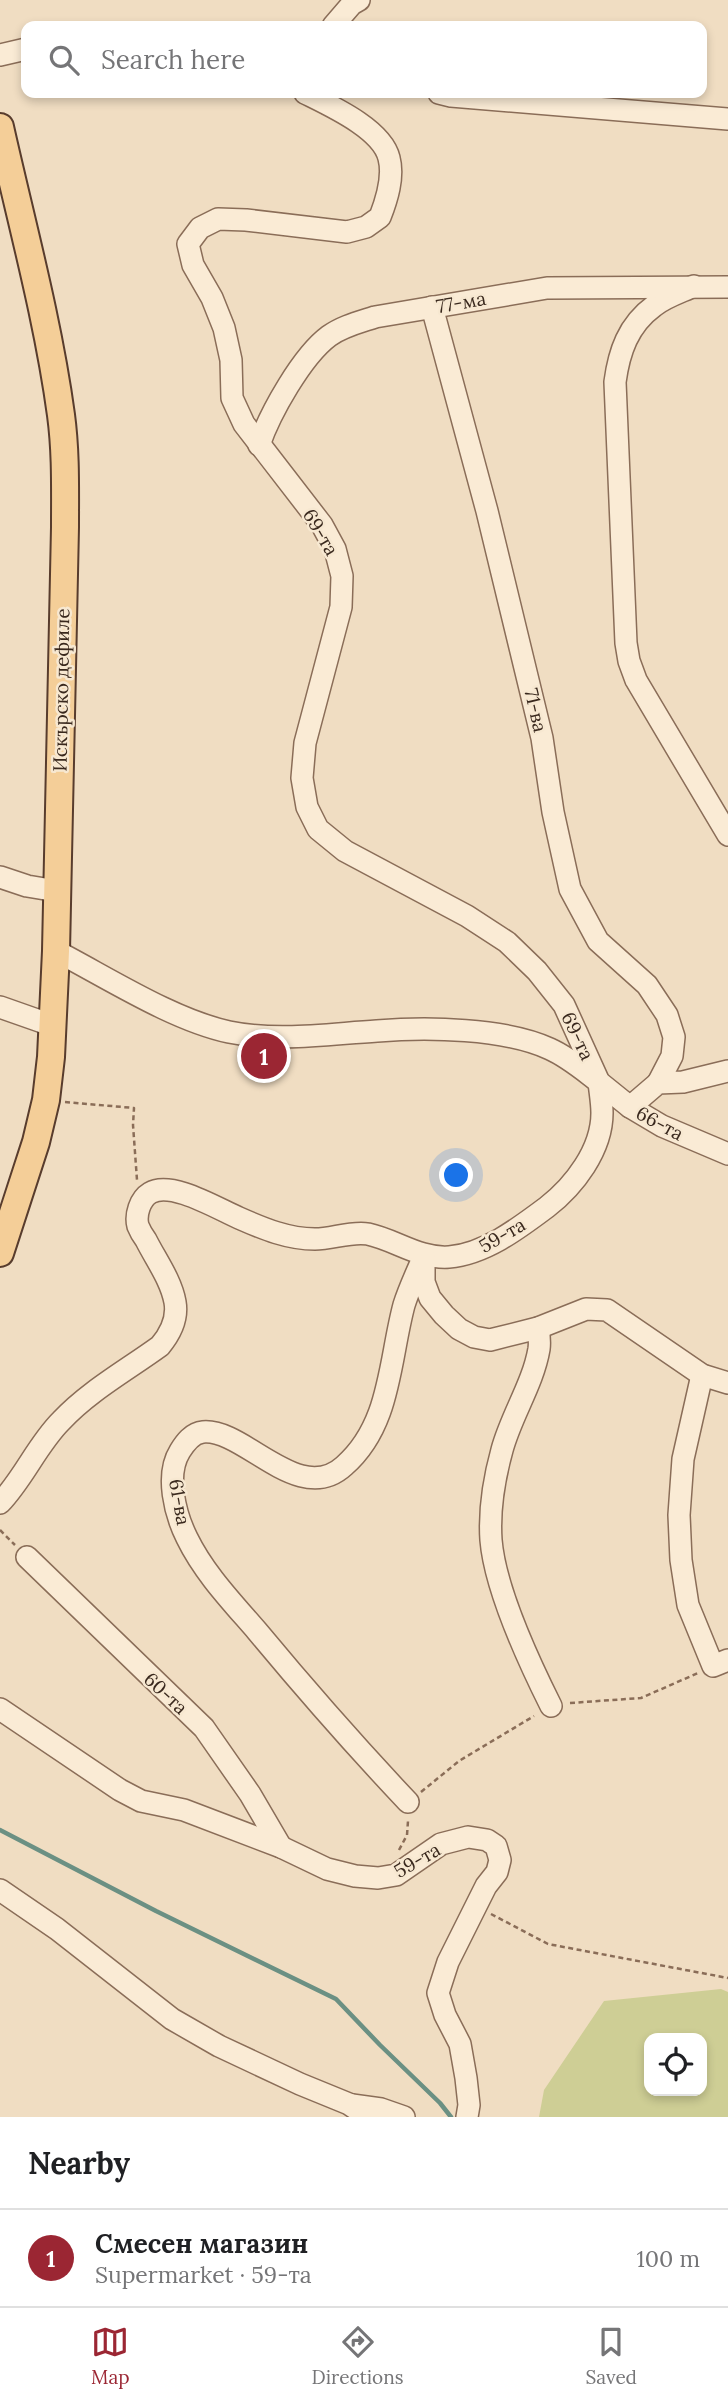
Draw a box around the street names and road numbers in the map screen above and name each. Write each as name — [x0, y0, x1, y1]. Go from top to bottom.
street label: 77-ма — [434, 286, 488, 318]
street label: 69-та — [298, 504, 344, 560]
street label: Искърско дефиле — [48, 608, 74, 772]
street label: 71-ва — [519, 686, 553, 735]
street label: 69-та — [556, 1008, 600, 1064]
street label: 66-та — [632, 1101, 688, 1146]
street label: 59-та — [474, 1212, 530, 1258]
street label: 61-ва — [164, 1477, 196, 1527]
street label: 60-та — [139, 1667, 193, 1719]
street label: 59-та — [389, 1837, 445, 1883]

